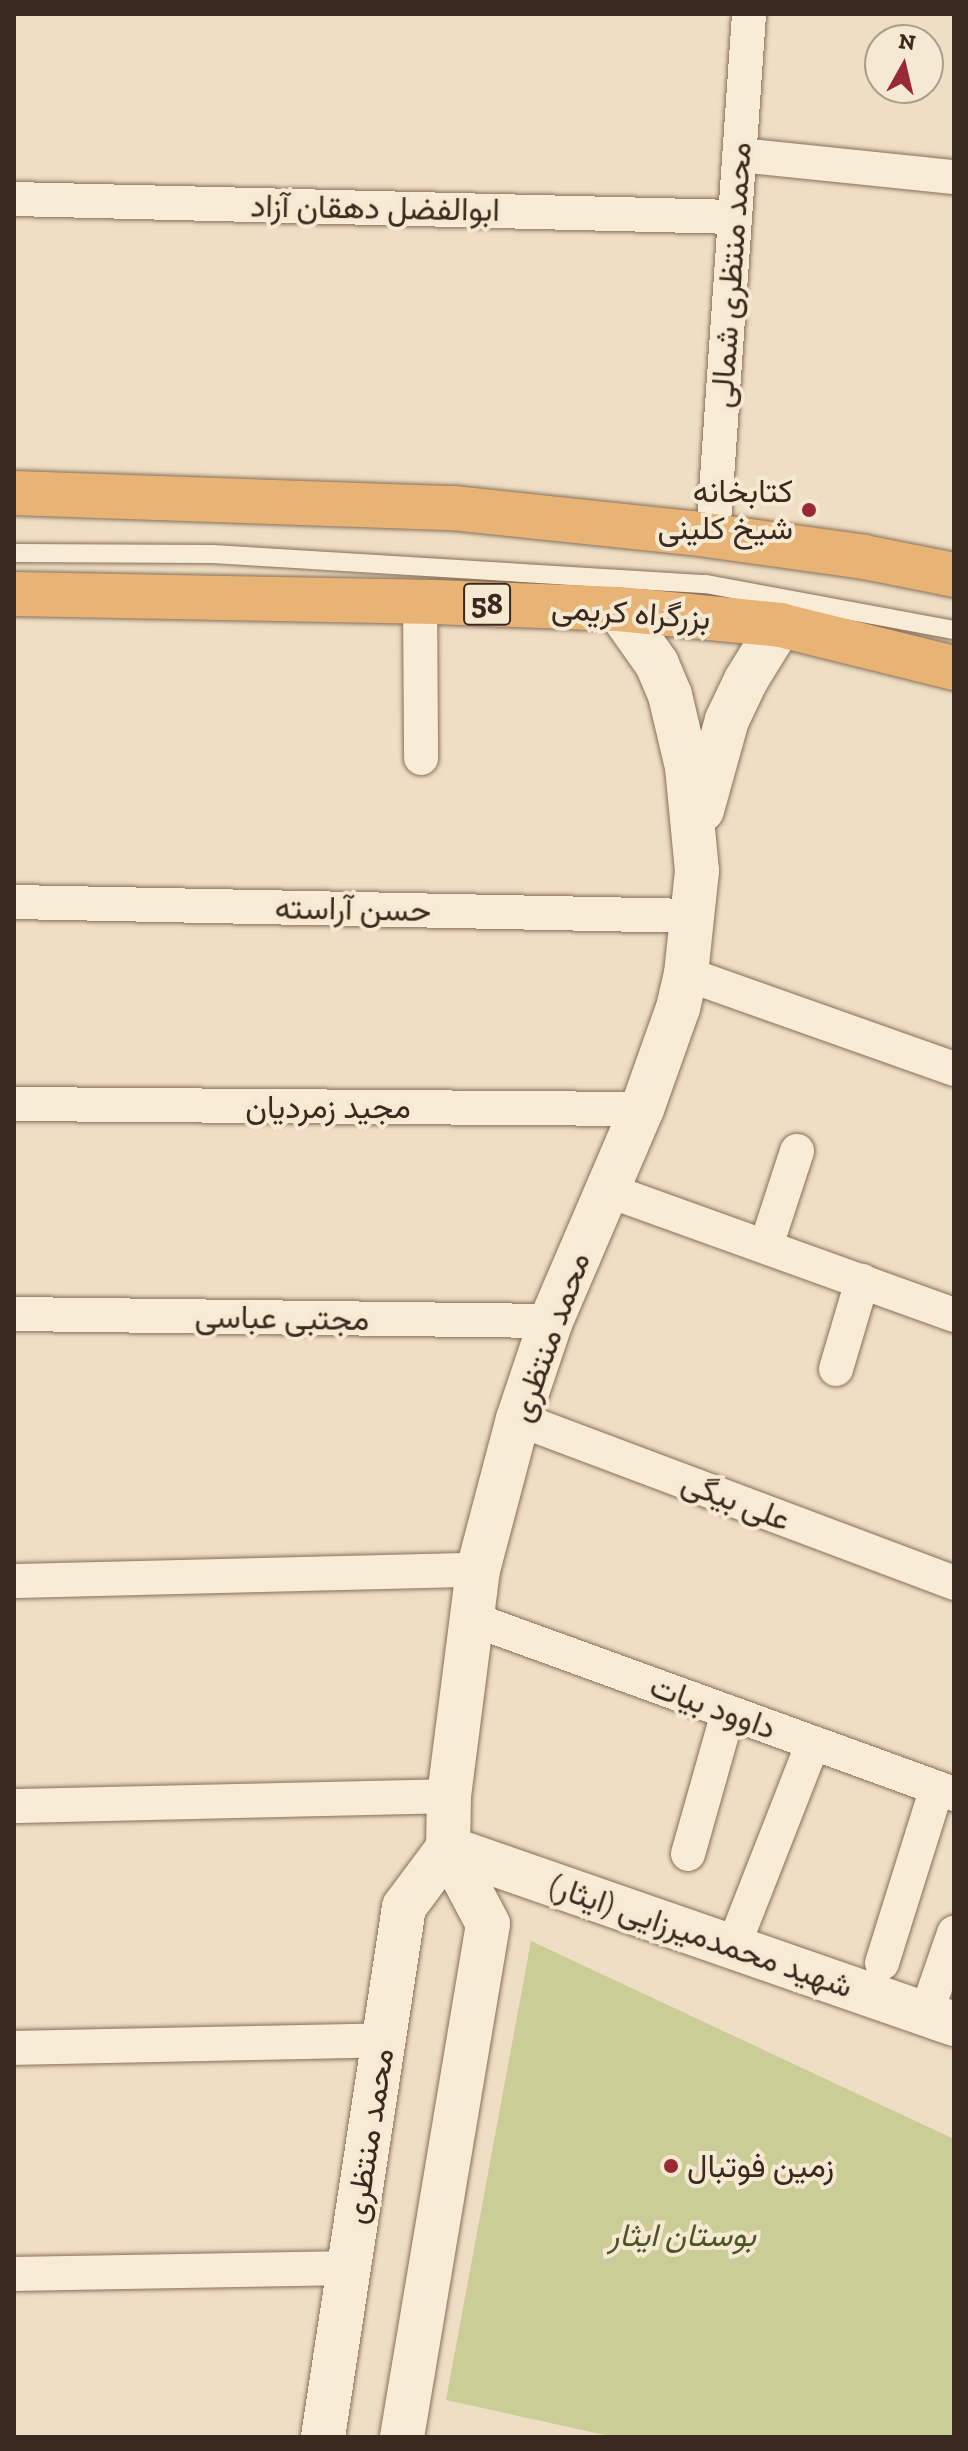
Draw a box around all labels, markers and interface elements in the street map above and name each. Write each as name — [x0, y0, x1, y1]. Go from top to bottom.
north arrow — [864, 24, 944, 104]
text: N — [897, 27, 917, 56]
street label: محمد منتظری شمالی — [703, 141, 759, 409]
street label: ابوالفضل دهقان آزاد — [250, 187, 500, 229]
place label: کتابخانه شیخ کلینی — [658, 473, 793, 548]
marker: کتابخانه شیخ کلینی — [800, 501, 818, 519]
road number: 58 — [463, 578, 511, 630]
street label: بزرگراه کریمی — [550, 588, 712, 638]
street label: حسن آراسته — [274, 888, 432, 930]
street label: مجید زمردیان — [245, 1088, 411, 1126]
street label: محمد منتظری — [502, 1247, 598, 1427]
street label: مجتبی عباسی — [194, 1297, 370, 1339]
street label: علی بیگی — [676, 1463, 796, 1539]
street label: داوود بیات — [645, 1667, 781, 1747]
street label: شهید محمدمیرزایی (ایثار) — [544, 1866, 858, 2006]
street label: محمد منتظری — [336, 2045, 402, 2227]
place label: زمین فوتبال — [687, 2147, 834, 2185]
marker: زمین فوتبال — [662, 2157, 680, 2175]
park label: بوستان ایثار — [608, 2216, 756, 2254]

